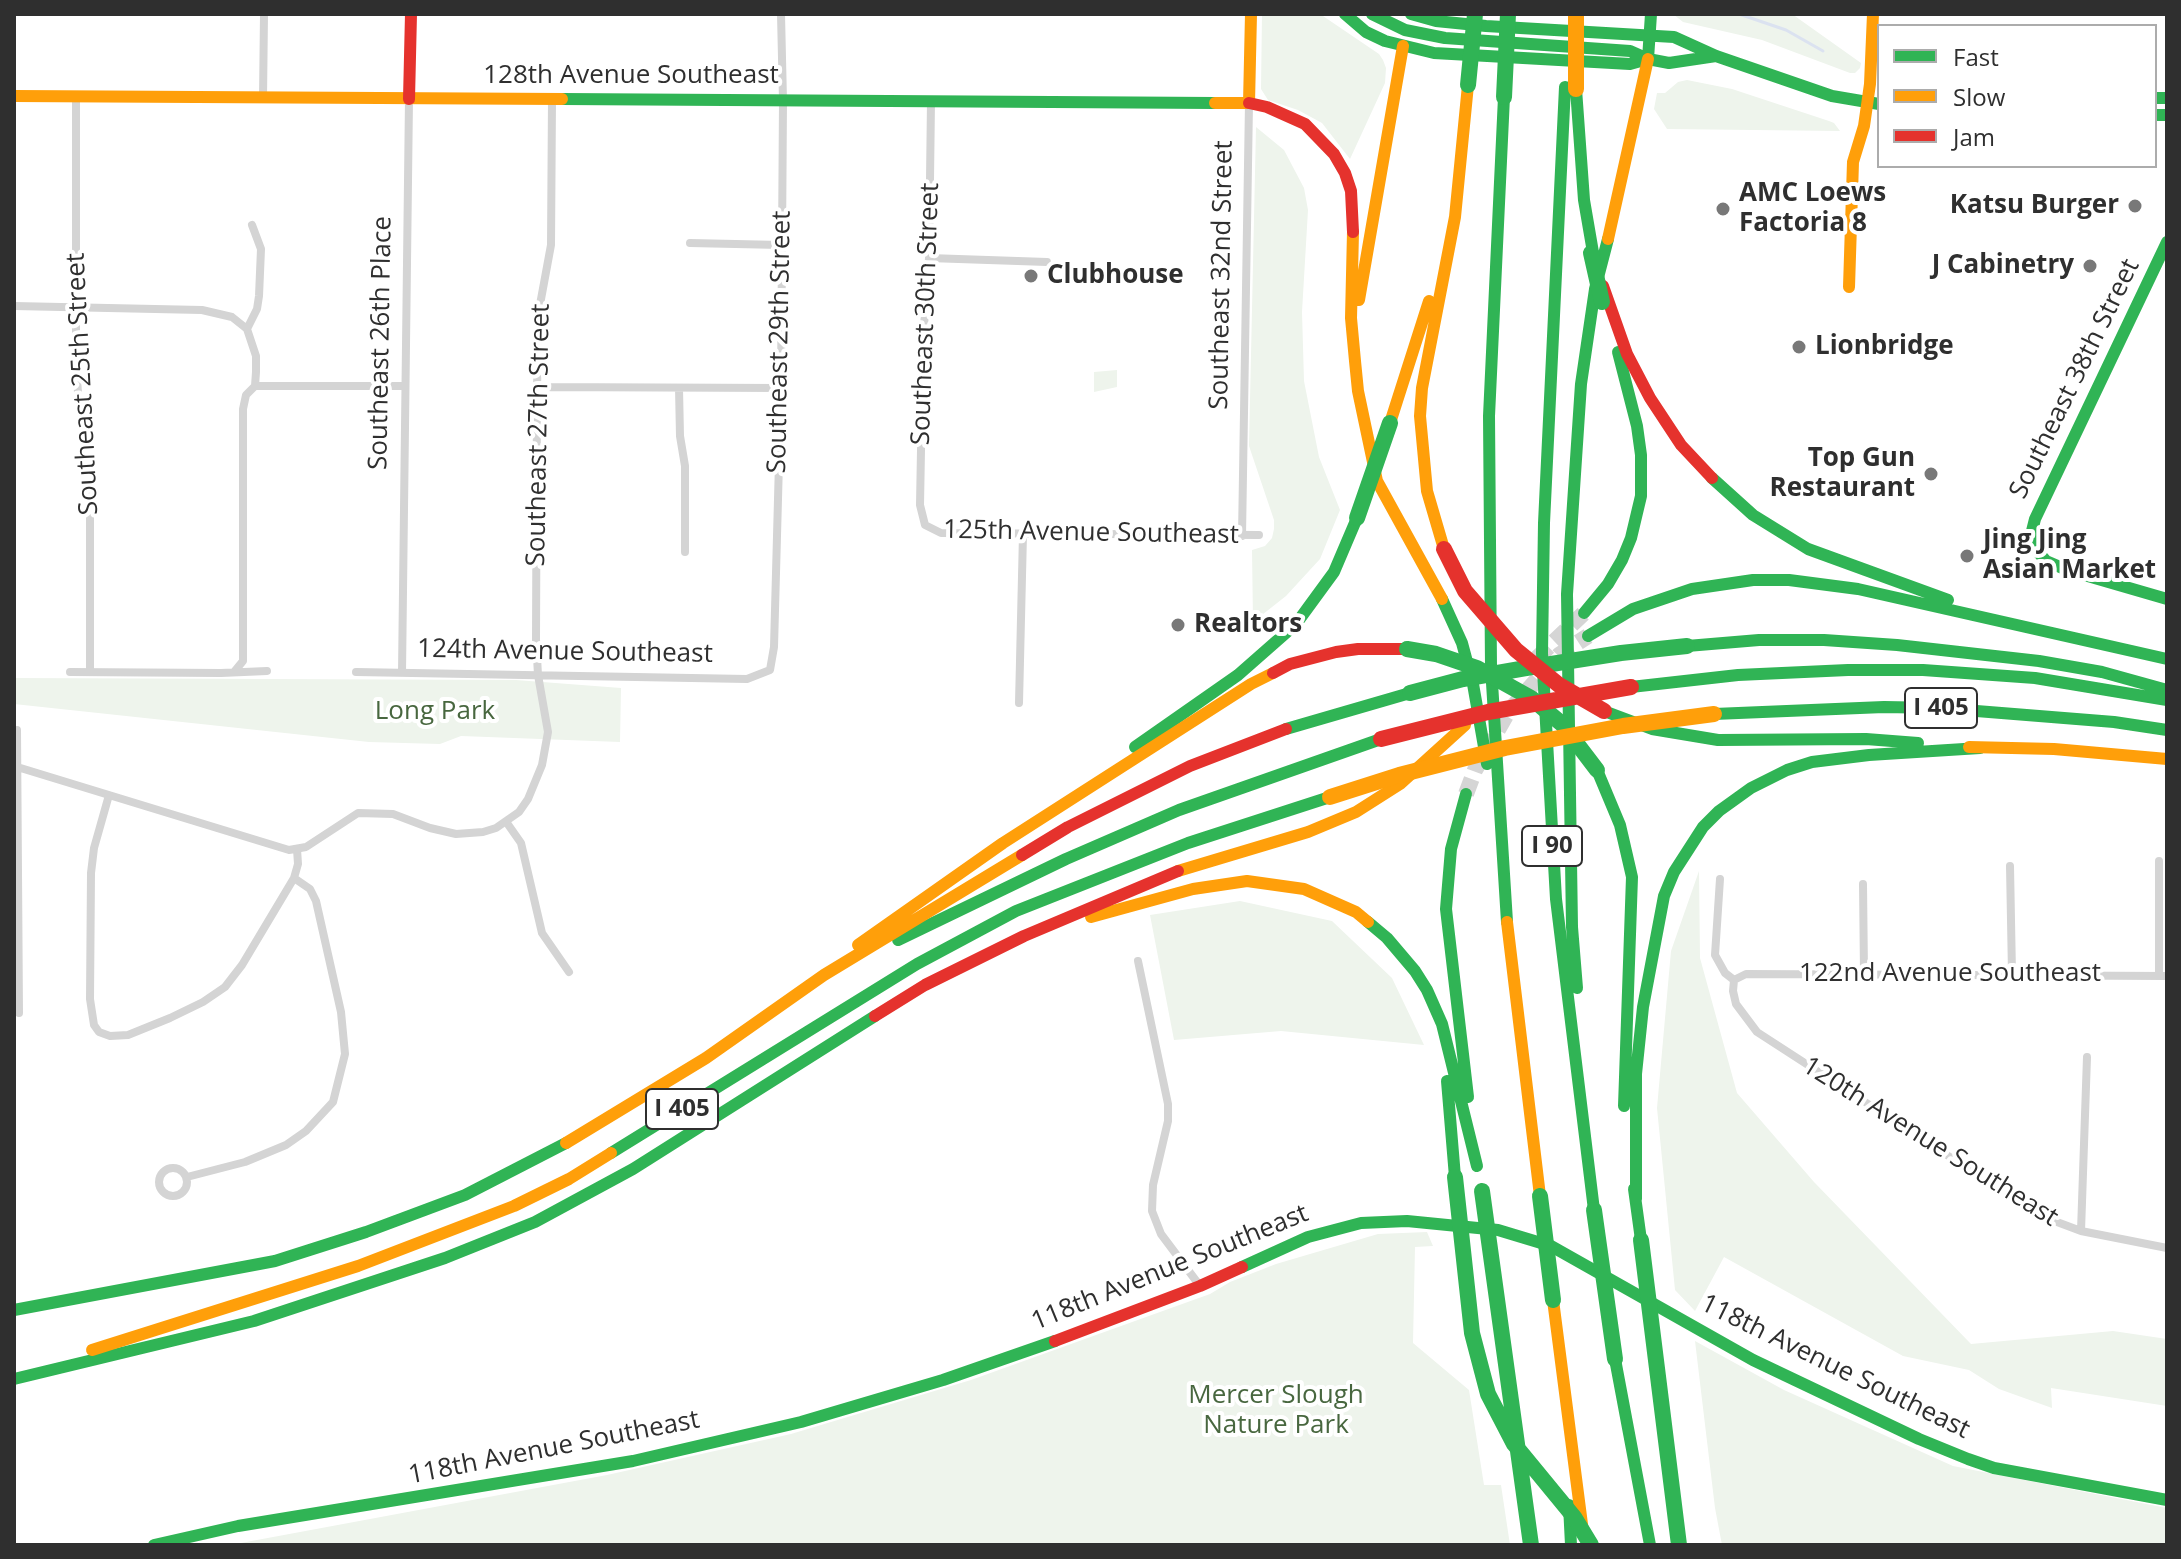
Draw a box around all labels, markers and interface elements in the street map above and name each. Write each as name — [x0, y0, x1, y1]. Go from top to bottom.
legend — [1877, 24, 2157, 168]
text: Fast — [1953, 40, 1999, 73]
street label: 128th Avenue Southeast — [483, 60, 779, 92]
text: Slow — [1953, 80, 2005, 113]
text: Jam — [1953, 120, 1995, 153]
street label: Southeast 32nd Street — [1204, 140, 1240, 410]
place label: AMC Loews Factoria 8 — [1739, 178, 1886, 240]
street label: Southeast 30th Street — [906, 182, 946, 446]
place label: Katsu Burger — [1950, 190, 2119, 222]
marker: Katsu Burger — [2126, 197, 2144, 215]
marker: AMC Loews Factoria 8 — [1714, 200, 1732, 218]
street label: Southeast 29th Street — [762, 210, 798, 474]
street label: Southeast 26th Place — [363, 216, 399, 470]
place label: J Cabinetry — [1932, 250, 2074, 282]
street label: Southeast 25th Street — [61, 252, 105, 516]
street label: Southeast 38th Street — [2003, 254, 2147, 504]
marker: J Cabinetry — [2081, 257, 2099, 275]
place label: Clubhouse — [1047, 260, 1184, 292]
marker: Clubhouse — [1022, 267, 1040, 285]
street label: Southeast 27th Street — [521, 303, 557, 567]
place label: Lionbridge — [1815, 331, 1954, 363]
marker: Lionbridge — [1790, 338, 1808, 356]
place label: Top Gun Restaurant — [1770, 443, 1915, 504]
marker: Top Gun Restaurant — [1922, 465, 1940, 483]
street label: 125th Avenue Southeast — [943, 515, 1239, 551]
place label: Jing Jing Asian Market — [1983, 525, 2156, 586]
marker: Jing Jing Asian Market — [1958, 547, 1976, 565]
place label: Realtors — [1194, 609, 1302, 641]
marker: Realtors — [1169, 616, 1187, 634]
street label: 124th Avenue Southeast — [417, 634, 713, 670]
road number: I 405 — [1905, 688, 1977, 728]
park label: Long Park — [375, 696, 495, 728]
road number: I 90 — [1522, 826, 1582, 866]
street label: 122nd Avenue Southeast — [1799, 958, 2101, 990]
street label: 120th Avenue Southeast — [1796, 1050, 2064, 1234]
road number: I 405 — [646, 1089, 718, 1129]
street label: 118th Avenue Southeast — [1027, 1198, 1313, 1338]
street label: 118th Avenue Southeast — [1695, 1288, 1975, 1446]
park label: Mercer Slough Nature Park — [1188, 1380, 1364, 1442]
street label: 118th Avenue Southeast — [406, 1404, 702, 1492]

